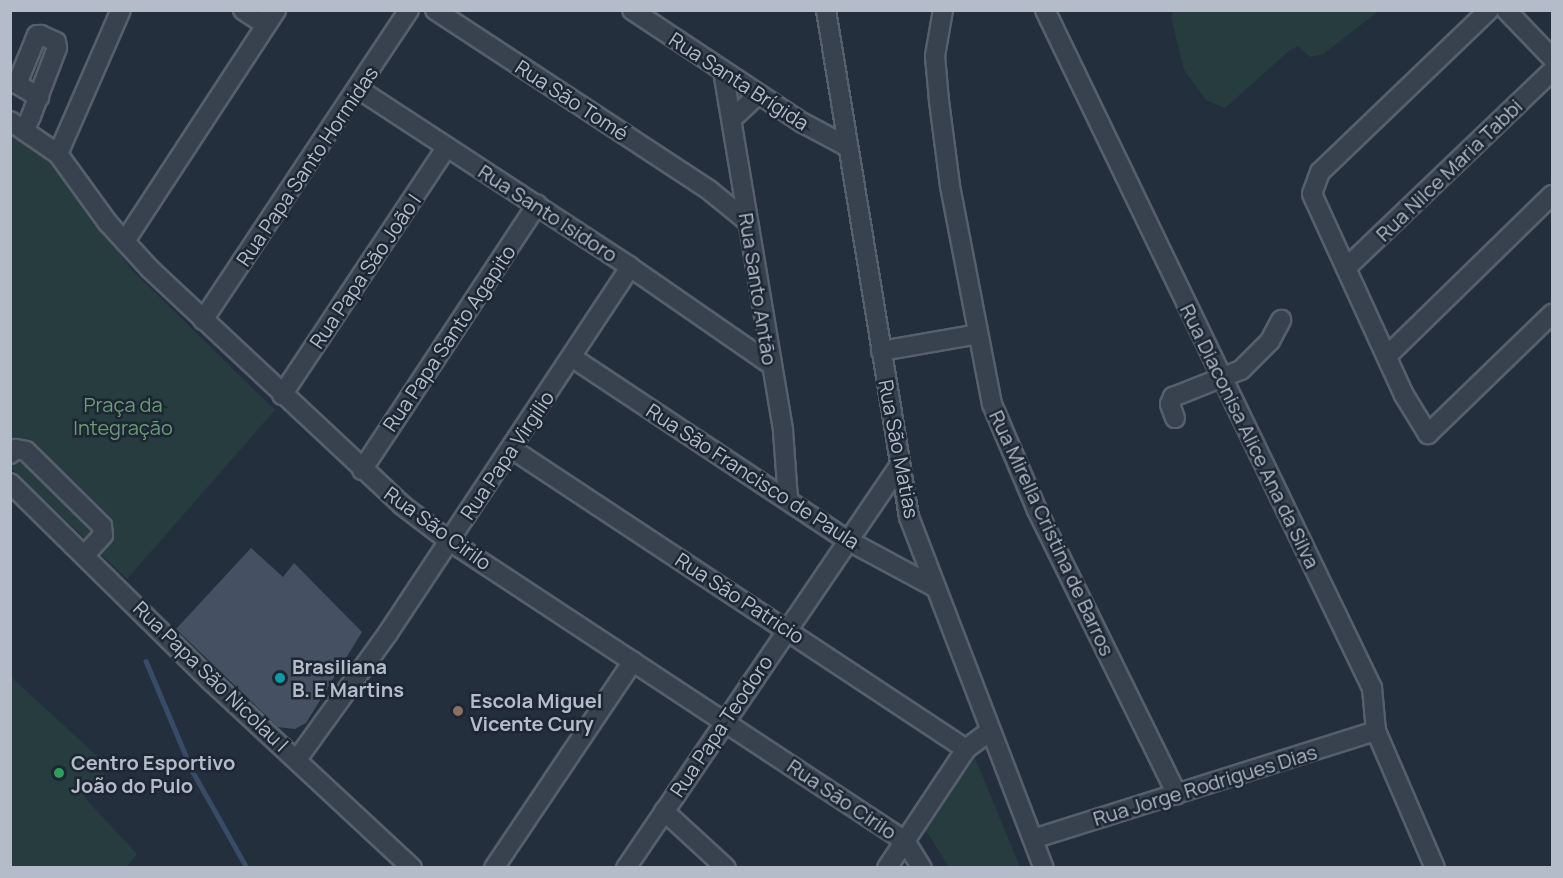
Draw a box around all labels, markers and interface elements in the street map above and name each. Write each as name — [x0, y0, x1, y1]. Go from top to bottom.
street label: Rua Santa Brígida — [665, 27, 813, 135]
street label: Rua São Tomé — [511, 55, 633, 145]
street label: Rua Papa Santo Hormidas — [231, 62, 383, 270]
street label: Rua Nilce Maria Tabbi — [1371, 94, 1527, 246]
street label: Rua Santo Isidoro — [474, 159, 622, 267]
street label: Rua Papa São João I — [304, 189, 426, 353]
street label: Rua Santo Antão — [734, 211, 782, 367]
street label: Rua Papa Santo Agapito — [378, 240, 520, 436]
street label: Rua Diaconisa Alice Ana da Silva — [1175, 300, 1325, 572]
street label: Rua São Matias — [874, 377, 924, 521]
street label: Rua Papa Virgilio — [455, 386, 559, 524]
park label: Praça da Integração — [73, 392, 173, 439]
street label: Rua São Francisco de Paula — [642, 398, 864, 554]
street label: Rua Mirella Cristina de Barros — [985, 407, 1119, 659]
street label: Rua São Cirilo — [380, 481, 496, 575]
street label: Rua São Patricio — [671, 547, 809, 649]
street label: Rua Papa São Nicolau I — [129, 596, 293, 756]
street label: Rua Papa Teodoro — [665, 651, 777, 801]
place label: Brasiliana B. E Martins — [292, 654, 404, 701]
marker: Brasiliana B. E Martins — [273, 671, 287, 685]
place label: Escola Miguel Vicente Cury — [470, 688, 602, 735]
marker: Escola Miguel Vicente Cury — [451, 704, 465, 718]
street label: Rua Jorge Rodrigues Dias — [1090, 739, 1320, 831]
place label: Centro Esportivo João do Pulo — [71, 750, 235, 797]
street label: Rua São Cirilo — [783, 754, 901, 844]
marker: Centro Esportivo João do Pulo — [52, 766, 66, 780]

